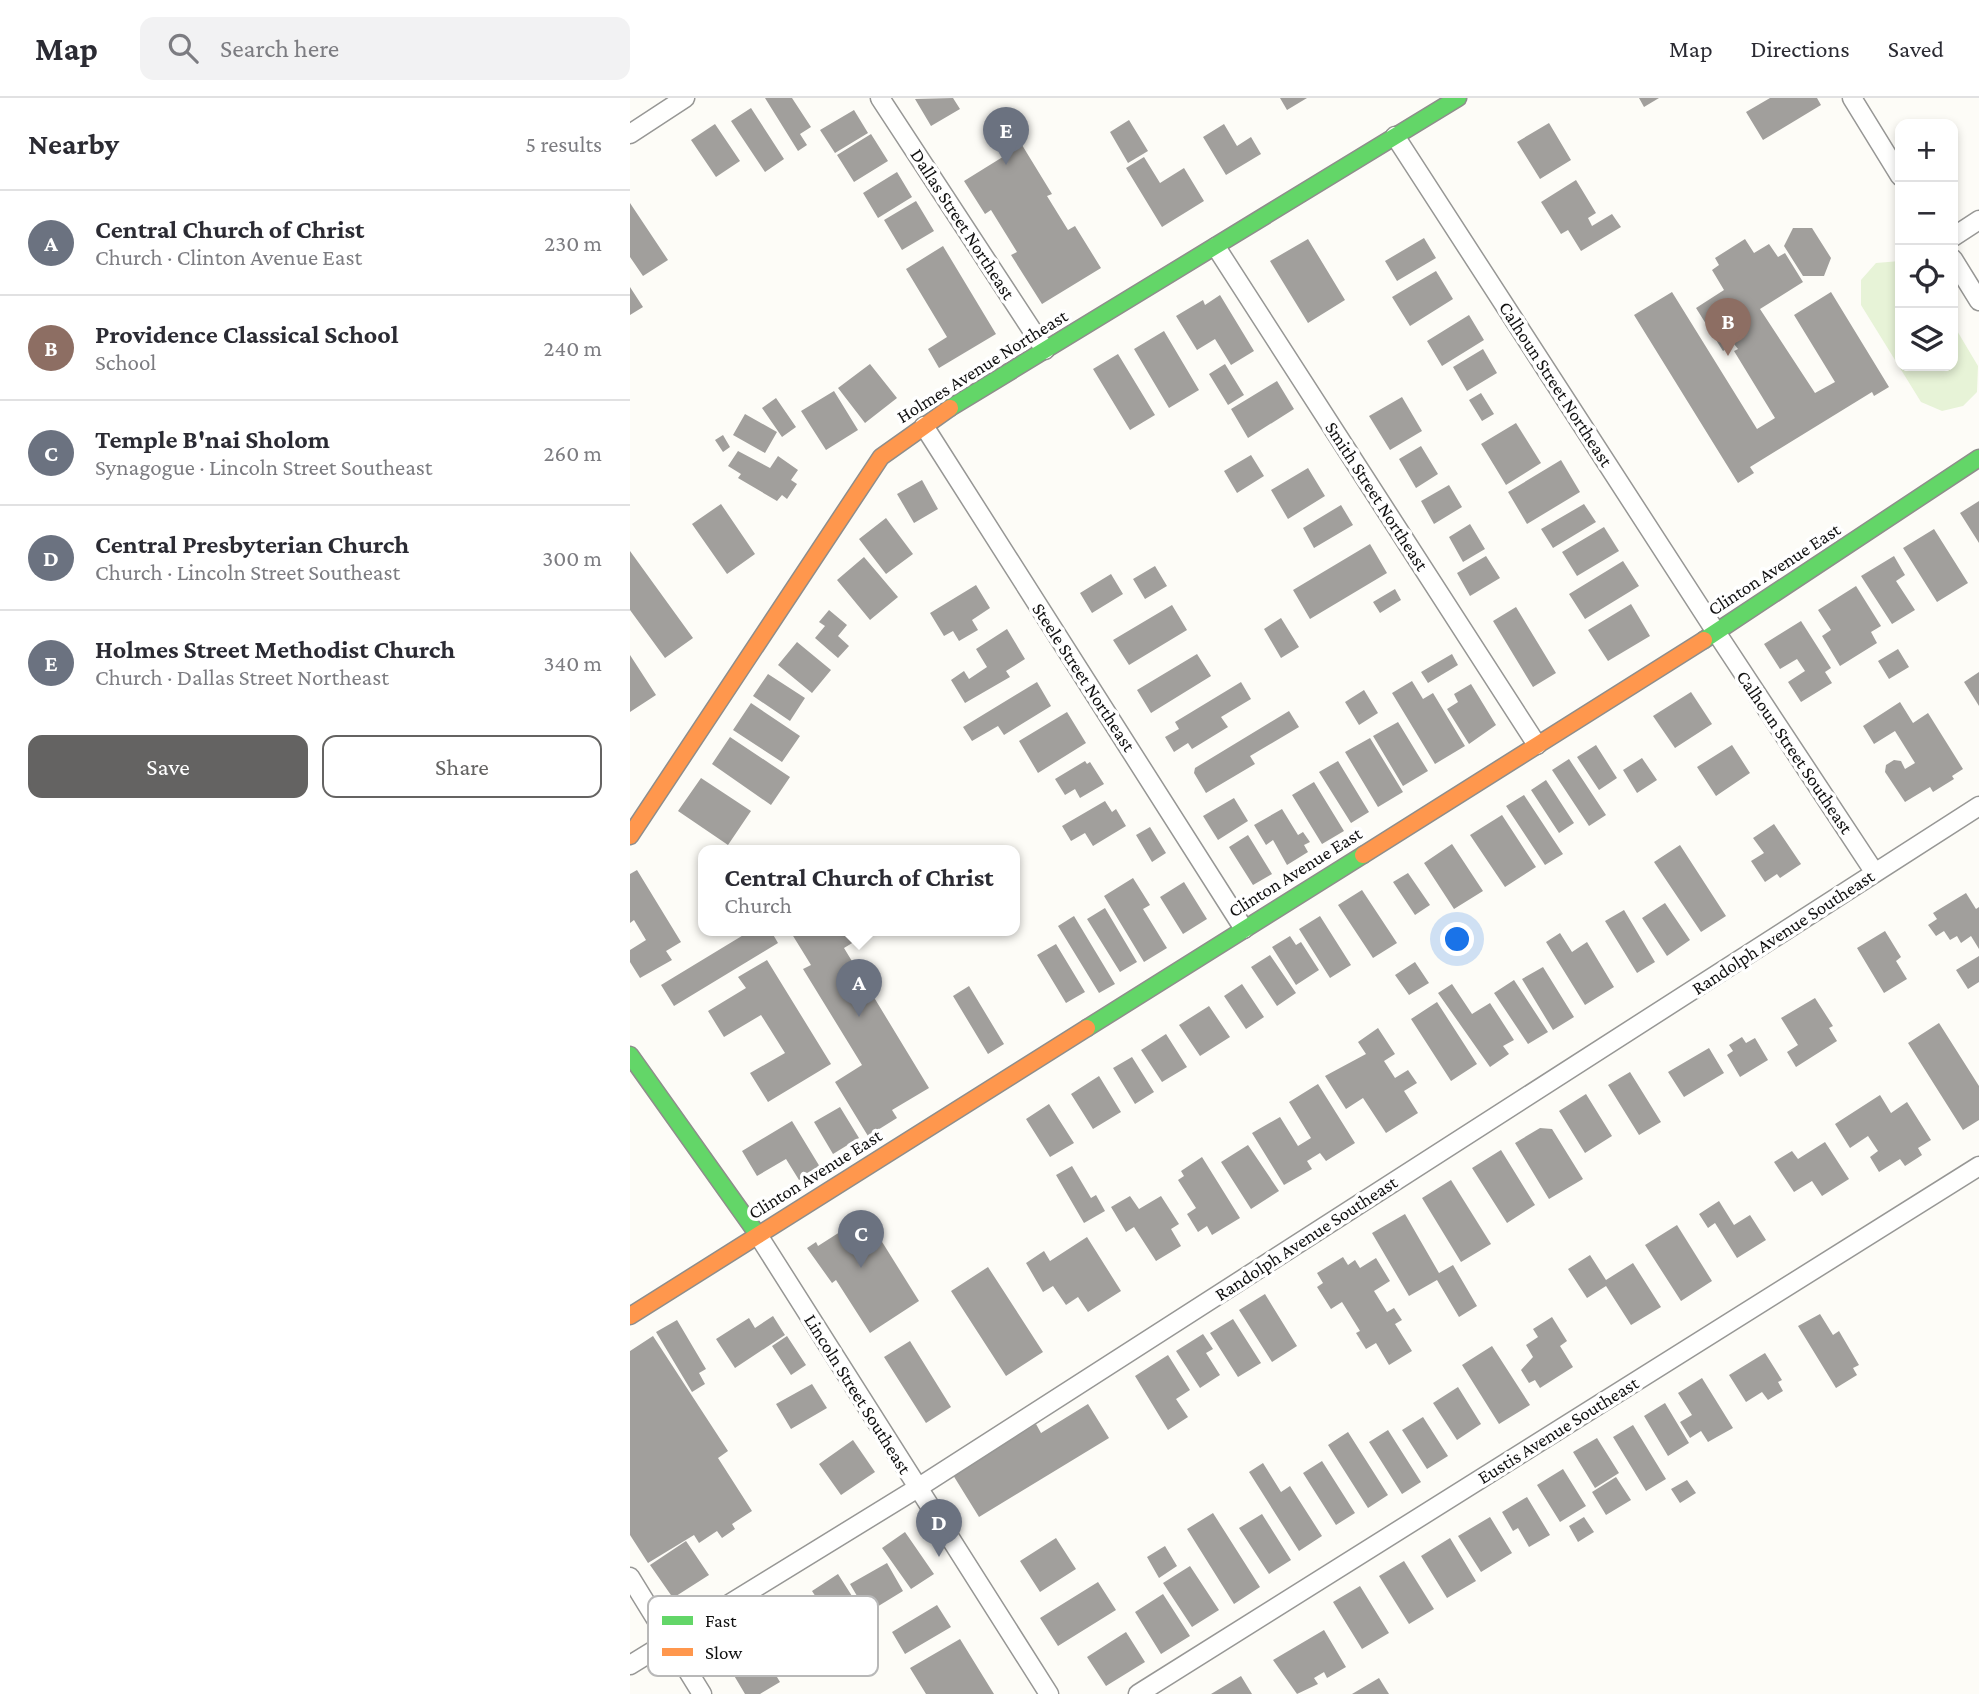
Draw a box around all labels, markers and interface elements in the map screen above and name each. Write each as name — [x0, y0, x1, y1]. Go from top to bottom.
search box — [140, 17, 630, 80]
icon: search — [164, 29, 202, 67]
text: Map — [35, 30, 98, 67]
text: Search here — [220, 34, 339, 63]
text: Map — [1669, 35, 1713, 62]
text: Directions — [1751, 35, 1850, 62]
text: Saved — [1888, 35, 1944, 62]
pin: E — [983, 107, 1029, 165]
map controls — [1895, 119, 1958, 371]
button: + — [1895, 119, 1958, 182]
text: Nearby — [28, 127, 119, 160]
text: 5 results — [525, 131, 602, 157]
street label: Dallas Street Northeast — [906, 145, 1020, 304]
button: − — [1895, 182, 1958, 245]
text: Central Church of Christ — [95, 215, 364, 244]
text: A — [44, 230, 58, 256]
text: 230 m — [544, 230, 602, 256]
text: Church · Clinton Avenue East — [95, 244, 362, 270]
button: locate — [1895, 245, 1958, 308]
street label: Calhoun Street Northeast — [1495, 298, 1618, 471]
pin: B — [1705, 298, 1751, 356]
street label: Holmes Avenue Northeast — [893, 305, 1072, 427]
button: layers — [1895, 308, 1958, 371]
text: Providence Classical School — [95, 320, 398, 349]
text: B — [44, 335, 58, 361]
text: 240 m — [543, 335, 602, 361]
text: School — [95, 349, 156, 375]
street label: Smith Street Northeast — [1321, 418, 1433, 575]
text: Temple B'nai Sholom — [95, 425, 330, 454]
text: C — [44, 440, 58, 466]
text: 260 m — [544, 440, 602, 466]
text: Synagogue · Lincoln Street Southeast — [95, 454, 432, 480]
street label: Clinton Avenue East — [1704, 518, 1845, 620]
text: Central Presbyterian Church — [95, 530, 409, 559]
text: D — [43, 545, 59, 571]
text: 300 m — [542, 545, 602, 571]
text: Church · Lincoln Street Southeast — [95, 559, 400, 585]
street label: Steele Street Northeast — [1028, 599, 1140, 756]
text: Holmes Street Methodist Church — [95, 635, 455, 664]
text: E — [44, 650, 58, 676]
text: 340 m — [544, 650, 602, 676]
text: Church · Dallas Street Northeast — [95, 664, 389, 690]
street label: Calhoun Street Southeast — [1733, 666, 1858, 838]
button: Save — [28, 735, 308, 798]
button: Share — [322, 735, 602, 798]
street label: Clinton Avenue East — [1225, 822, 1366, 921]
popup — [698, 845, 1020, 936]
text: Central Church of Christ — [724, 863, 994, 892]
street label: Randolph Avenue Southeast — [1688, 865, 1879, 999]
text: Church — [724, 892, 792, 918]
your location — [1440, 922, 1474, 956]
pin: A — [836, 959, 882, 1017]
street label: Clinton Avenue East — [745, 1124, 886, 1223]
street label: Randolph Avenue Southeast — [1211, 1171, 1402, 1305]
pin: C — [838, 1210, 884, 1268]
street label: Lincoln Street Southeast — [800, 1310, 916, 1478]
street label: Eustis Avenue Southeast — [1474, 1372, 1643, 1488]
pin: D — [916, 1499, 962, 1557]
legend — [648, 1596, 878, 1676]
text: Fast — [705, 1610, 737, 1631]
text: Slow — [705, 1642, 742, 1663]

